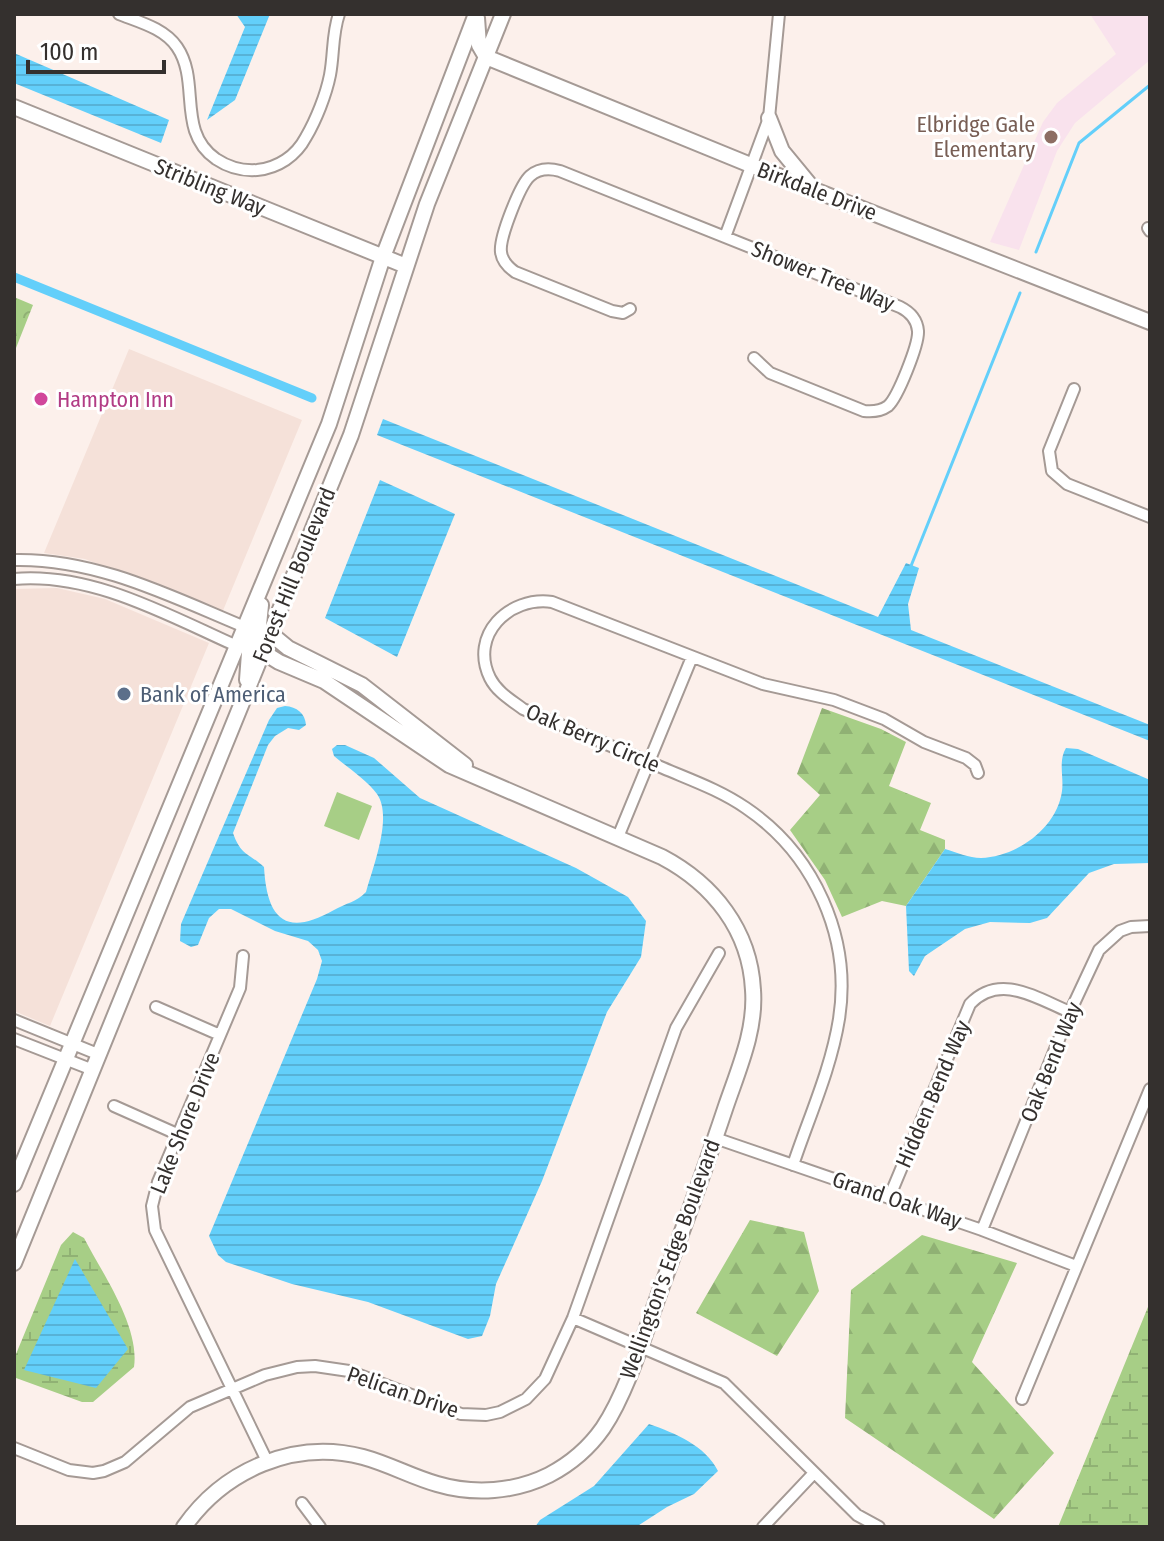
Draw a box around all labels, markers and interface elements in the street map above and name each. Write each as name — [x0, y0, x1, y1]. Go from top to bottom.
scale bar — [28, 24, 164, 74]
text: 100 m — [40, 38, 98, 66]
place label: Elbridge Gale Elementary — [917, 111, 1035, 163]
marker: Elbridge Gale Elementary — [1042, 128, 1060, 146]
street label: Stribling Way — [150, 152, 270, 222]
street label: Birkdale Drive — [753, 156, 881, 226]
street label: Shower Tree Way — [748, 235, 899, 317]
place label: Hampton Inn — [57, 386, 174, 413]
marker: Hampton Inn — [32, 390, 50, 408]
street label: Forest Hill Boulevard — [247, 483, 341, 667]
place label: Bank of America — [140, 681, 286, 708]
marker: Bank of America — [115, 685, 133, 703]
street label: Oak Berry Circle — [522, 698, 664, 778]
street label: Oak Bend Way — [1015, 998, 1087, 1126]
street label: Hidden Bend Way — [890, 1016, 976, 1172]
street label: Lake Shore Drive — [144, 1048, 226, 1198]
street label: Wellington's Edge Boulevard — [614, 1135, 726, 1383]
street label: Grand Oak Way — [829, 1165, 965, 1235]
street label: Pelican Drive — [344, 1360, 462, 1424]

